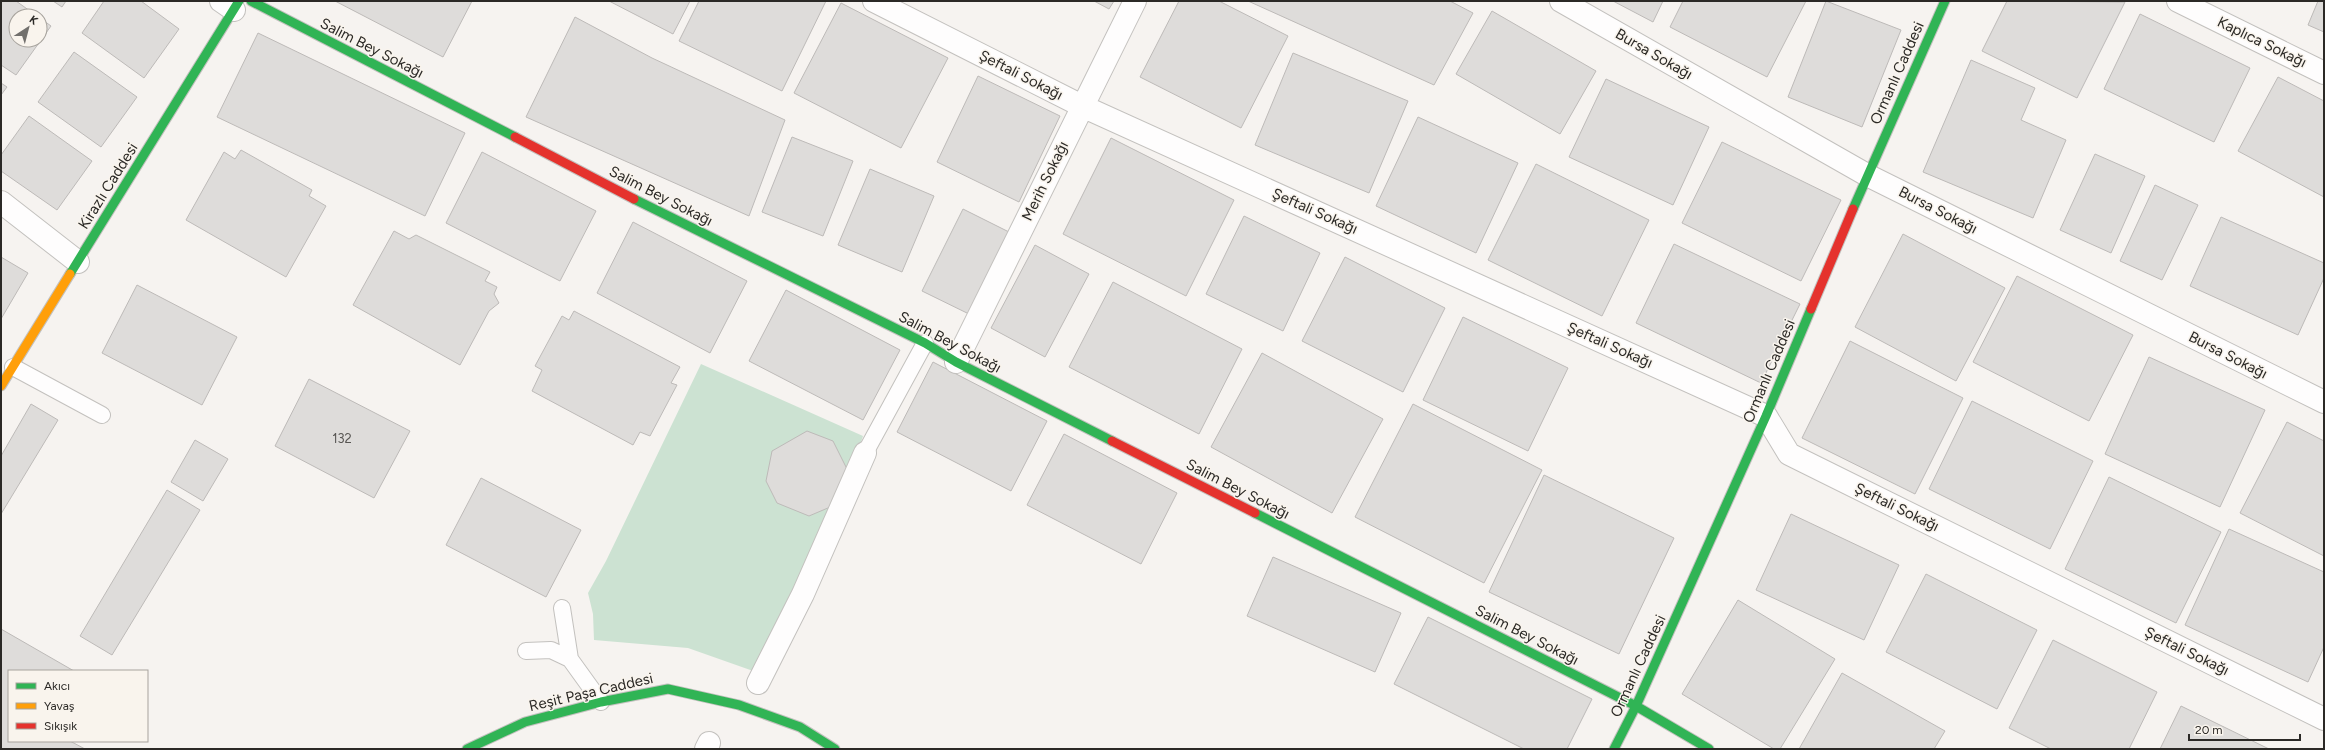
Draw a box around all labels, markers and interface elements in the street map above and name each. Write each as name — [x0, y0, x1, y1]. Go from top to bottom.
north arrow — [8, 8, 48, 48]
text: K — [27, 13, 41, 28]
street label: Kaplıca Sokağı — [2215, 13, 2309, 71]
street label: Salim Bey Sokağı — [317, 14, 427, 82]
street label: Ormanlı Caddesi — [1866, 19, 1928, 127]
street label: Bursa Sokağı — [1612, 25, 1696, 83]
street label: Şeftali Sokağı — [976, 46, 1066, 104]
street label: Merih Sokağı — [1018, 138, 1072, 224]
street label: Kirazlı Caddesi — [74, 140, 142, 232]
street label: Salim Bey Sokağı — [606, 162, 716, 230]
street label: Bursa Sokağı — [1896, 182, 1980, 238]
street label: Şeftali Sokağı — [1269, 184, 1361, 238]
street label: Salim Bey Sokağı — [896, 307, 1004, 377]
street label: Ormanlı Caddesi — [1739, 317, 1799, 425]
street label: Şeftali Sokağı — [1564, 318, 1656, 372]
street label: Bursa Sokağı — [2186, 327, 2270, 383]
house number: 132 — [332, 431, 352, 446]
street label: Salim Bey Sokağı — [1183, 455, 1293, 523]
street label: Şeftali Sokağı — [1852, 479, 1942, 535]
street label: Salim Bey Sokağı — [1472, 601, 1582, 669]
street label: Ormanlı Caddesi — [1606, 612, 1670, 720]
street label: Şeftali Sokağı — [2142, 623, 2232, 679]
street label: Reşit Paşa Caddesi — [527, 669, 655, 715]
legend — [8, 670, 148, 742]
text: Akıcı — [44, 679, 70, 693]
text: Yavaş — [44, 699, 75, 713]
scale bar — [2189, 716, 2300, 742]
text: Sıkışık — [44, 719, 77, 733]
text: 20 m — [2195, 723, 2223, 737]

